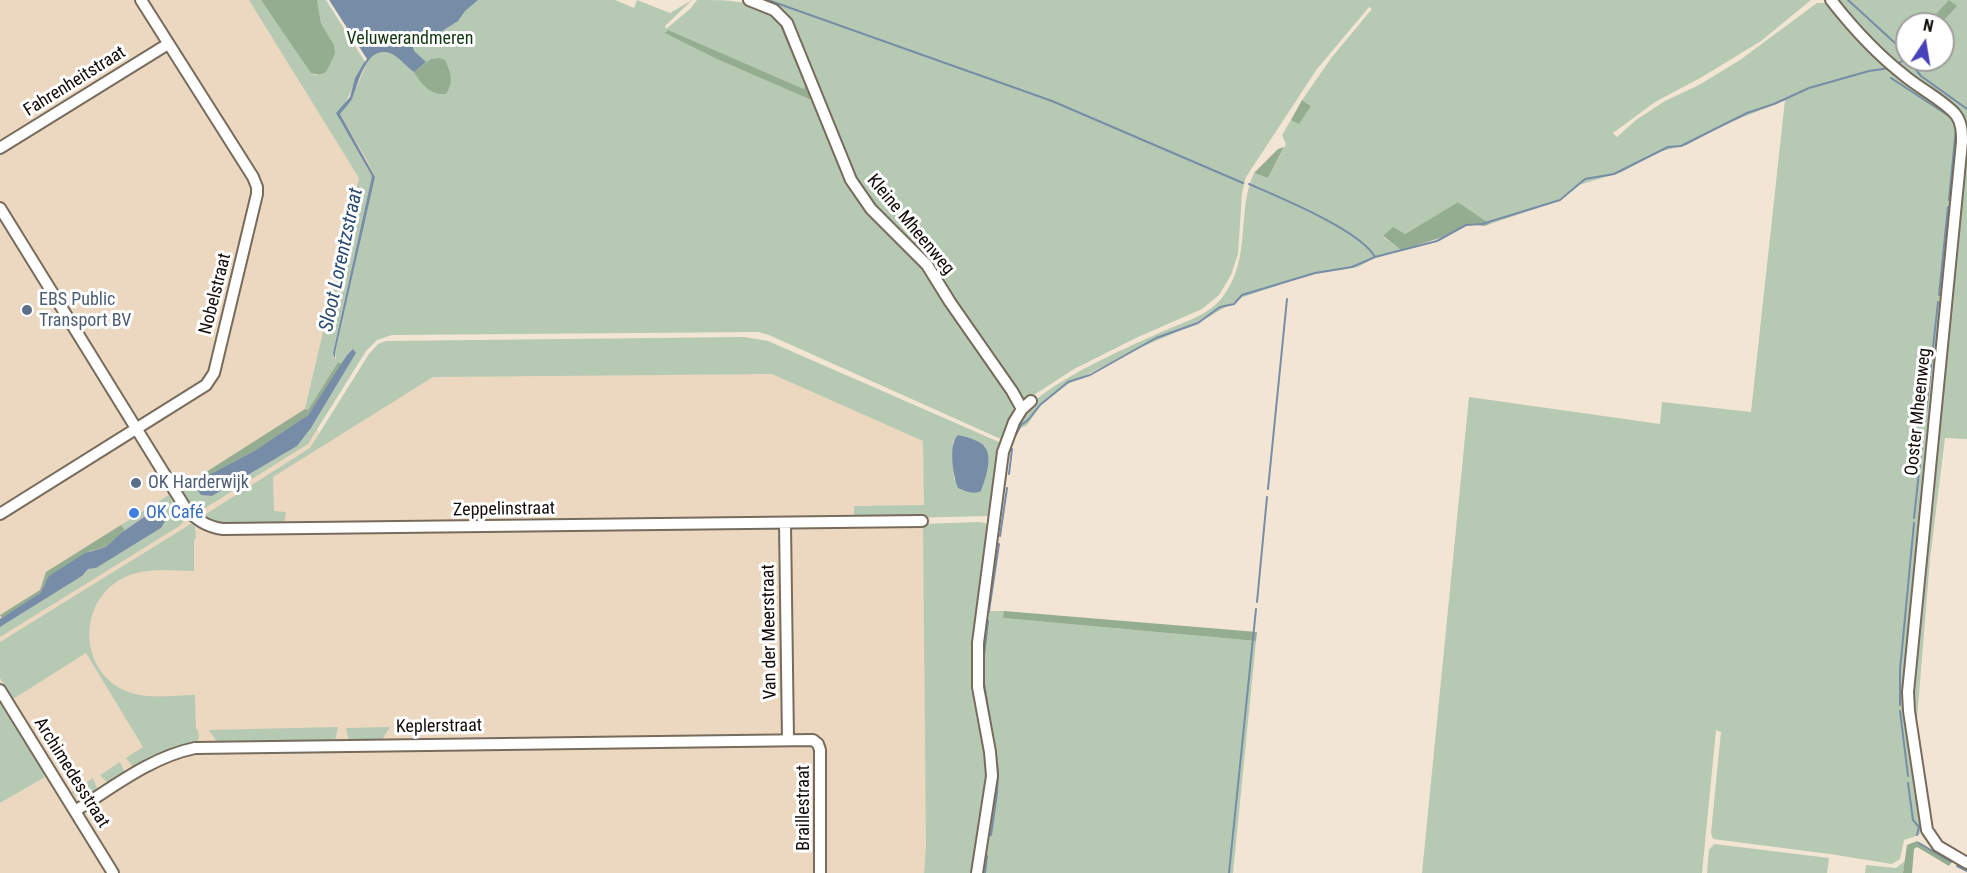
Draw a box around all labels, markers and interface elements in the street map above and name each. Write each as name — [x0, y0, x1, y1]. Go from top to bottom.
north arrow — [1895, 12, 1955, 72]
text: N — [1922, 16, 1935, 36]
park label: Veluwerandmeren — [347, 28, 473, 50]
street label: Fahrenheitstraat — [20, 42, 130, 122]
street label: Kleine Mheenweg — [862, 170, 958, 280]
water label: Sloot Lorentzstraat — [315, 186, 369, 334]
street label: Nobelstraat — [195, 251, 237, 337]
place label: EBS Public Transport BV — [39, 289, 131, 332]
marker: EBS Public Transport BV — [20, 303, 34, 317]
street label: Ooster Mheenweg — [1902, 347, 1936, 477]
place label: OK Harderwijk — [148, 472, 249, 494]
marker: OK Harderwijk — [129, 476, 143, 490]
street label: Zeppelinstraat — [453, 498, 555, 522]
place label: OK Café — [146, 502, 204, 524]
marker: OK Café — [127, 506, 141, 520]
street label: Van der Meerstraat — [758, 564, 782, 700]
street label: Archimedesstraat — [29, 714, 113, 832]
street label: Keplerstraat — [396, 715, 482, 739]
street label: Braillestraat — [793, 765, 815, 851]

